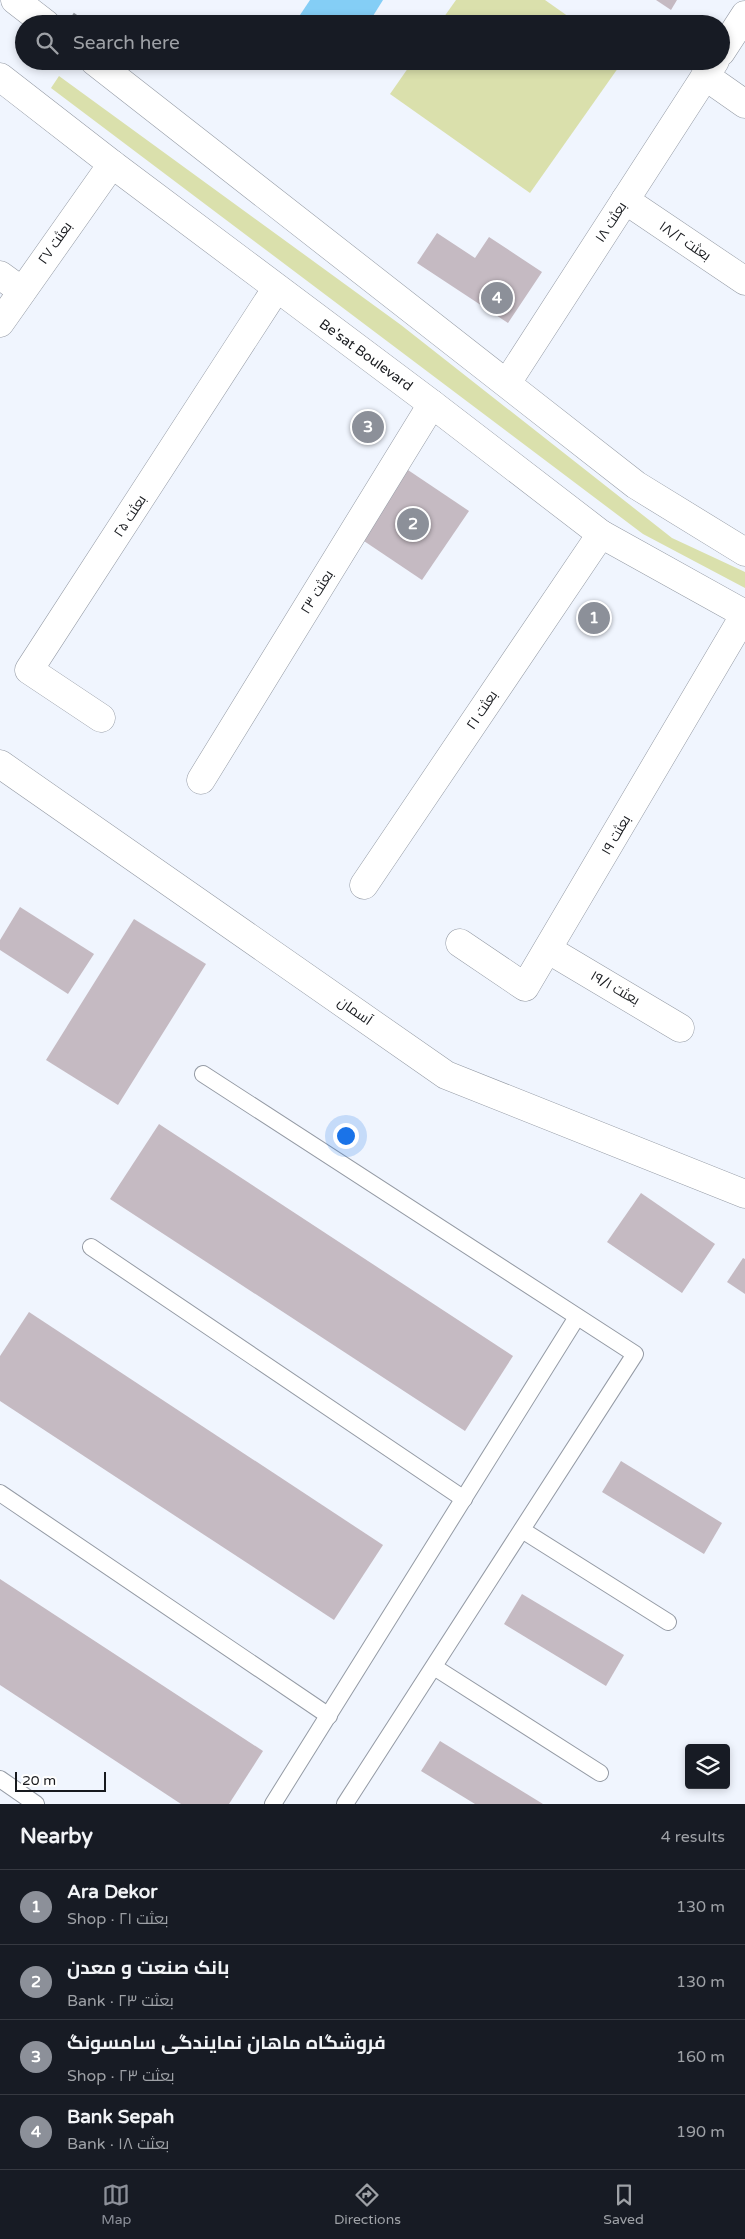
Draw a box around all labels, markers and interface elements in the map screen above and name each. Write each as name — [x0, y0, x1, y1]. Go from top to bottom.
search box — [15, 15, 730, 70]
icon: search — [33, 29, 61, 57]
text: Search here — [73, 32, 180, 54]
street label: بعثت ۱۸ — [592, 199, 630, 245]
street label: ۲۷ بعثت — [34, 218, 76, 268]
street label: ۱۸/۲ بعثت — [656, 218, 714, 264]
pin: 4 — [481, 279, 513, 317]
street label: Be'sat Boulevard — [316, 315, 416, 395]
pin: 3 — [352, 408, 384, 446]
street label: ۲۵ بعثت — [110, 492, 150, 540]
pin: 2 — [397, 505, 429, 543]
street label: ۲۳ بعثت — [297, 567, 337, 617]
pin: 1 — [578, 599, 610, 637]
street label: ۲۱ بعثت — [463, 687, 501, 733]
street label: بعثت ۱۹ — [598, 812, 634, 858]
street label: ۱۹/۱ بعثت — [587, 967, 643, 1009]
street label: آسمان — [334, 993, 376, 1029]
your location — [333, 1123, 359, 1149]
map controls — [685, 1744, 730, 1789]
button: layers — [685, 1744, 730, 1789]
scale bar — [15, 1769, 106, 1792]
text: 20 m — [22, 1772, 56, 1789]
text: Nearby — [20, 1824, 93, 1849]
text: 4 results — [661, 1827, 725, 1847]
text: Ara Dekor — [67, 1881, 158, 1903]
text: 1 — [31, 1897, 41, 1917]
text: 130 m — [676, 1897, 725, 1917]
text: Shop · ۲۱ بعثت — [67, 1909, 169, 1929]
text: بانک صنعت و معدن — [67, 1957, 229, 1979]
text: 2 — [31, 1972, 41, 1992]
text: 130 m — [676, 1972, 725, 1992]
text: Bank · ۲۳ بعثت — [67, 1991, 174, 2011]
text: فروشگاه ماهان نمایندگی سامسونگ — [67, 2032, 386, 2054]
text: 3 — [31, 2047, 41, 2067]
text: 160 m — [676, 2047, 725, 2067]
text: Shop · ۲۳ بعثت — [67, 2066, 174, 2086]
text: Bank Sepah — [67, 2106, 174, 2128]
text: 4 — [31, 2122, 41, 2142]
text: 190 m — [676, 2122, 725, 2142]
text: Bank · بعثت ۱۸ — [67, 2134, 169, 2154]
tab: Map — [101, 2181, 131, 2228]
tab: Directions — [334, 2181, 401, 2228]
tab: Saved — [603, 2181, 644, 2228]

